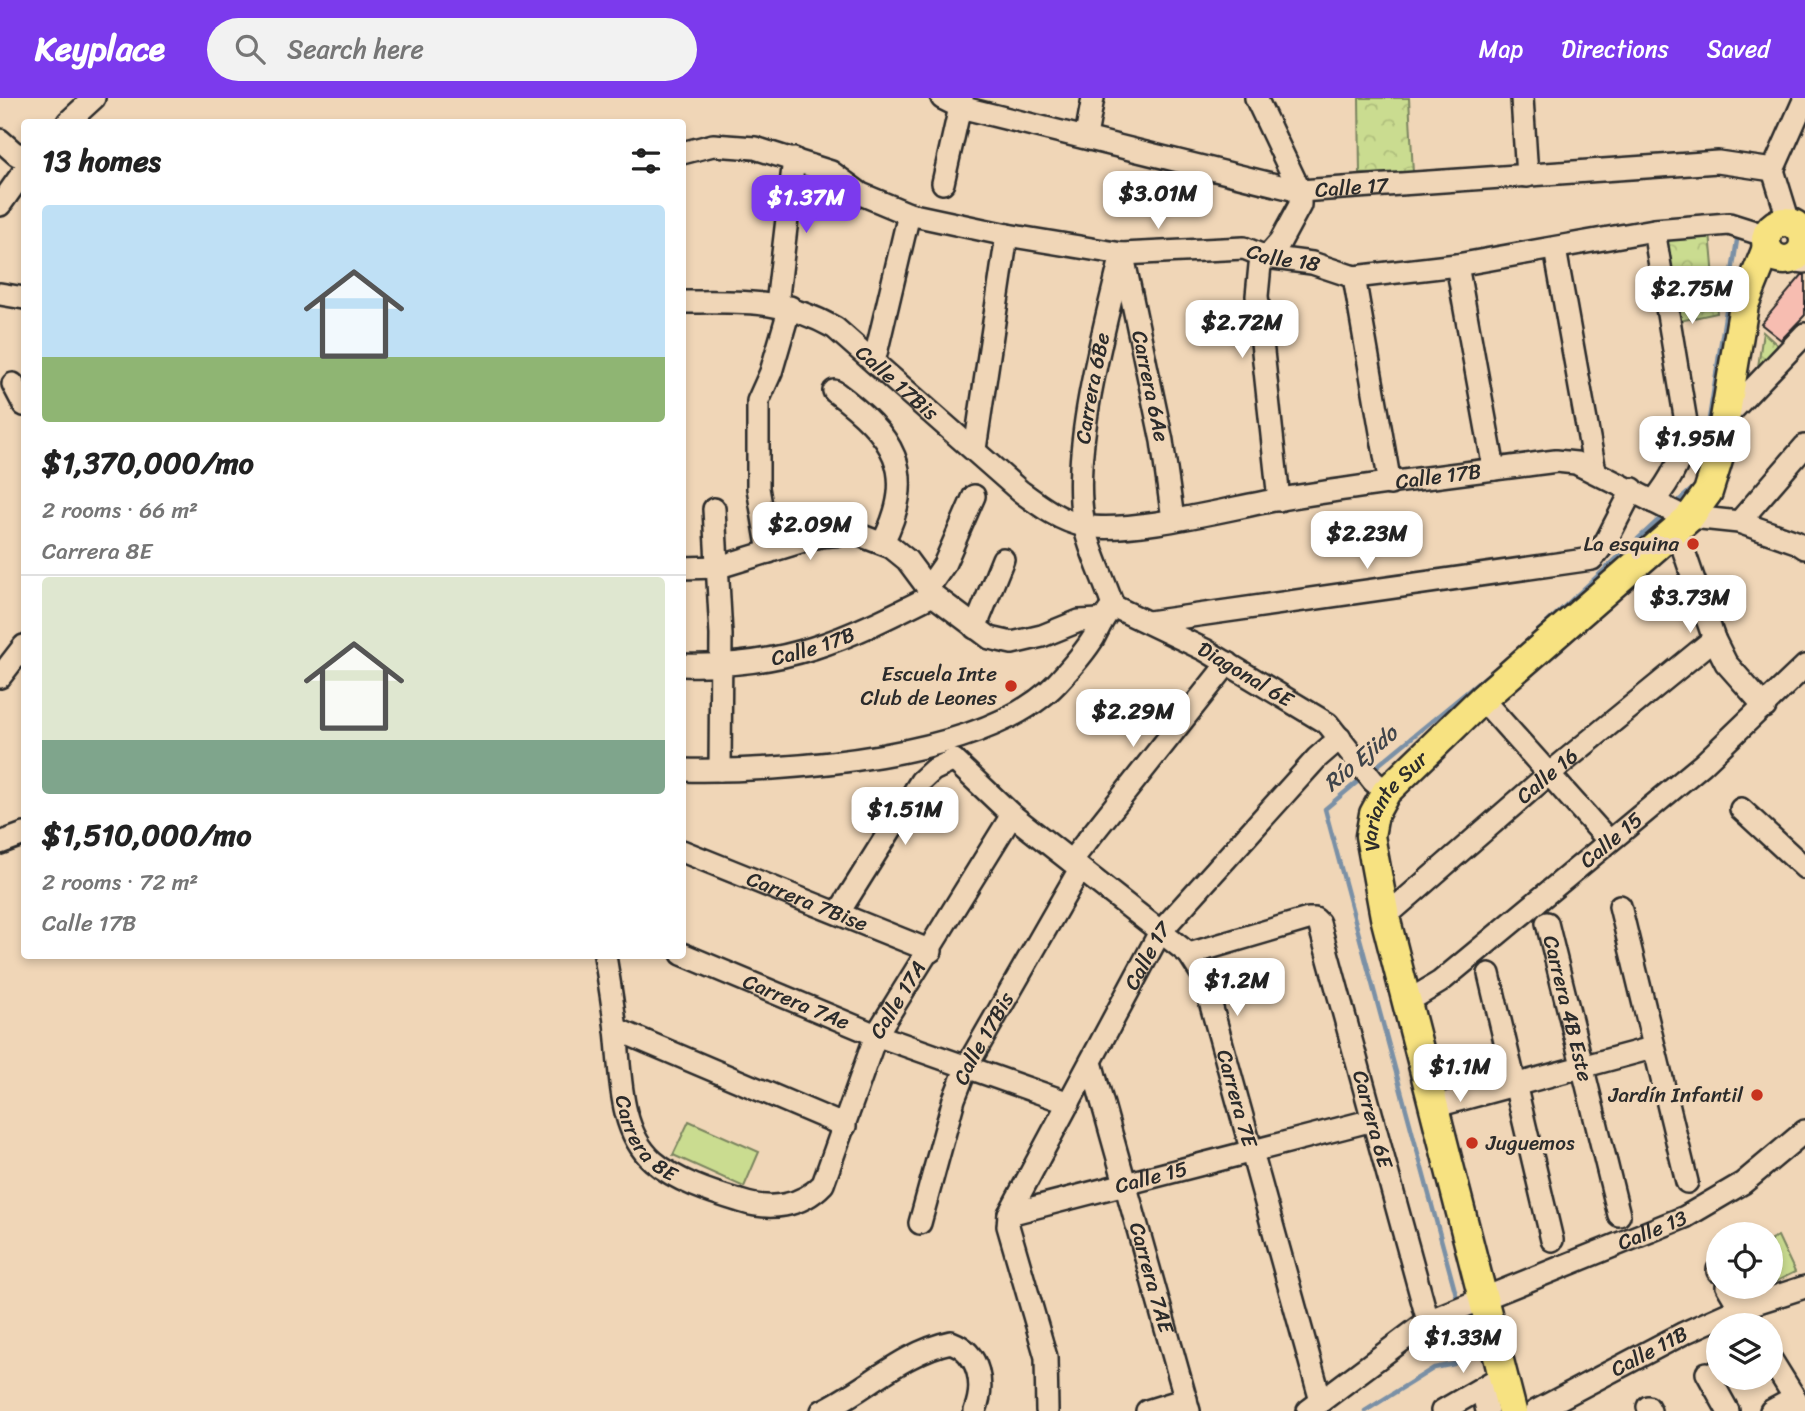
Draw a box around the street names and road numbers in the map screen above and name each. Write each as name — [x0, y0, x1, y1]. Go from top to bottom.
street label: Calle 17 — [1314, 166, 1391, 209]
street label: Calle 18 — [1241, 232, 1326, 284]
street label: Carrera 6Ae — [1120, 327, 1181, 445]
street label: Carrera 6Be — [1064, 328, 1122, 446]
street label: Calle 17Bis — [846, 335, 948, 431]
street label: Calle 17B — [1393, 452, 1483, 501]
street label: Calle 17B — [768, 615, 861, 677]
street label: Diagonal 6E — [1191, 630, 1302, 719]
street label: Calle 16 — [1507, 738, 1587, 814]
street label: Variante Sur — [1351, 741, 1438, 854]
street label: Calle 15 — [1571, 802, 1652, 878]
street label: Carrera 7Bise — [741, 860, 874, 943]
street label: Calle 17 — [1113, 911, 1182, 997]
street label: Carrera 4B Este — [1532, 931, 1604, 1086]
street label: Calle 17A — [859, 953, 937, 1047]
street label: Carrera 7Ae — [737, 962, 856, 1041]
street label: Calle 17Bis — [942, 984, 1025, 1091]
street label: Carrera 7E — [1205, 1045, 1269, 1153]
street label: Carrera 6E — [1341, 1066, 1405, 1174]
street label: Carrera 8E — [604, 1092, 686, 1193]
street label: Calle 15 — [1111, 1150, 1192, 1205]
street label: Calle 13 — [1612, 1199, 1693, 1261]
street label: Carrera 7AE — [1118, 1218, 1186, 1339]
street label: Calle 11B — [1604, 1315, 1695, 1388]

